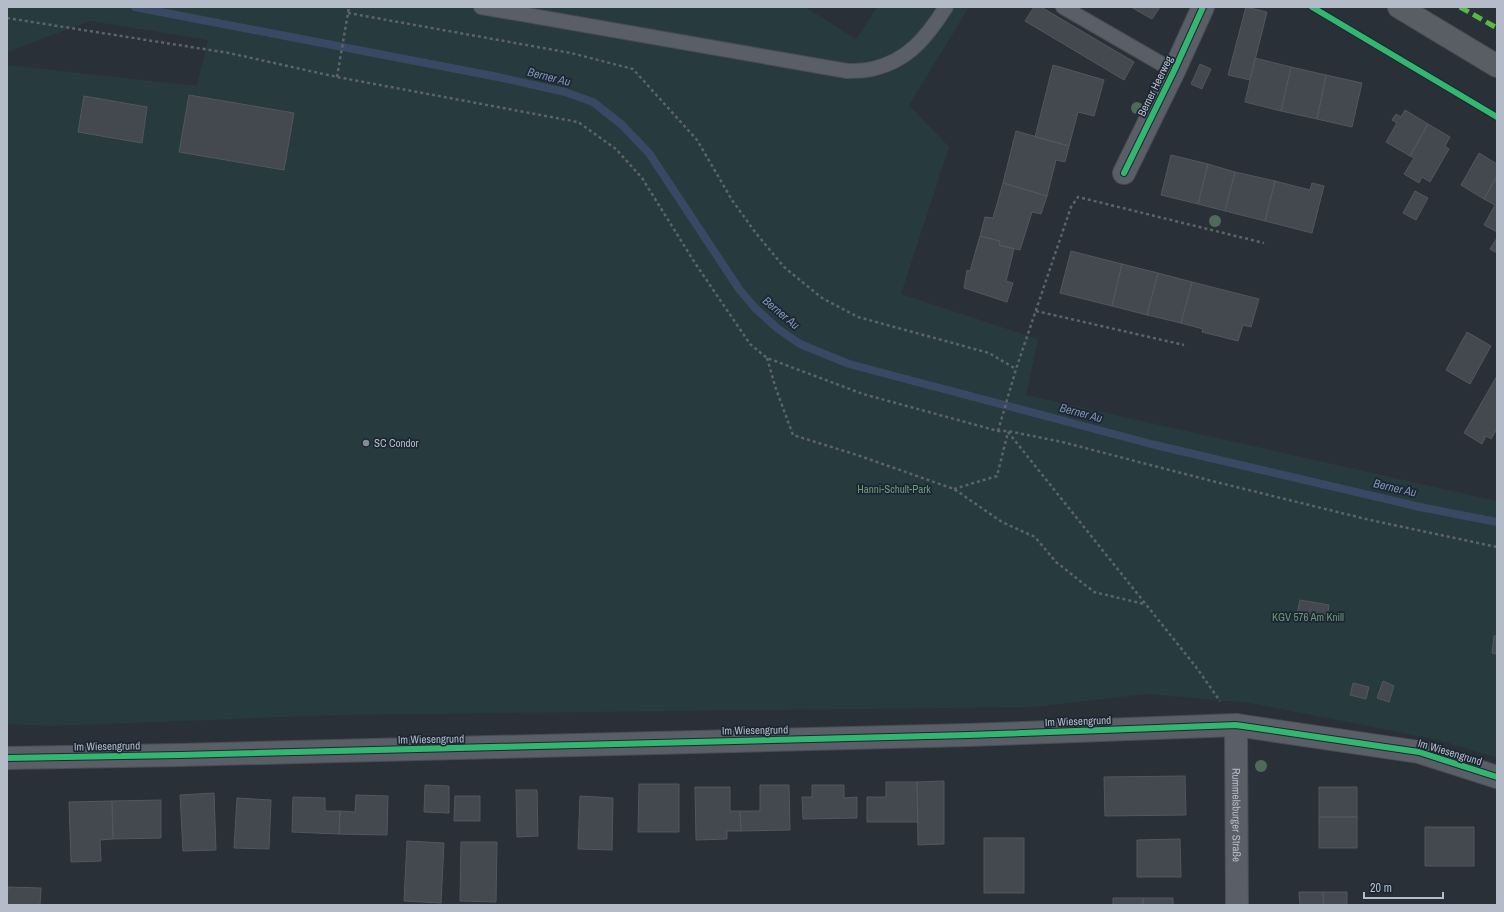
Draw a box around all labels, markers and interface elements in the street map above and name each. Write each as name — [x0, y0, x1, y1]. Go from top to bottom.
street label: Berner Heerweg — [1134, 53, 1176, 119]
water label: Berner Au — [526, 64, 573, 90]
water label: Berner Au — [759, 293, 803, 333]
water label: Berner Au — [1058, 400, 1105, 427]
place label: SC Condor — [374, 436, 419, 450]
marker: SC Condor — [361, 438, 371, 448]
water label: Berner Au — [1372, 475, 1419, 501]
park label: Hanni-Schult-Park — [857, 482, 931, 496]
park label: KGV 576 Am Knill — [1272, 610, 1344, 624]
street label: Im Wiesengrund — [1045, 713, 1111, 729]
street label: Im Wiesengrund — [722, 722, 788, 738]
street label: Im Wiesengrund — [398, 731, 464, 747]
street label: Im Wiesengrund — [1416, 736, 1484, 768]
street label: Im Wiesengrund — [74, 738, 140, 754]
street label: Rummelsburger Straße — [1229, 768, 1244, 862]
scale bar — [1364, 874, 1443, 900]
text: 20 m — [1370, 880, 1392, 896]

